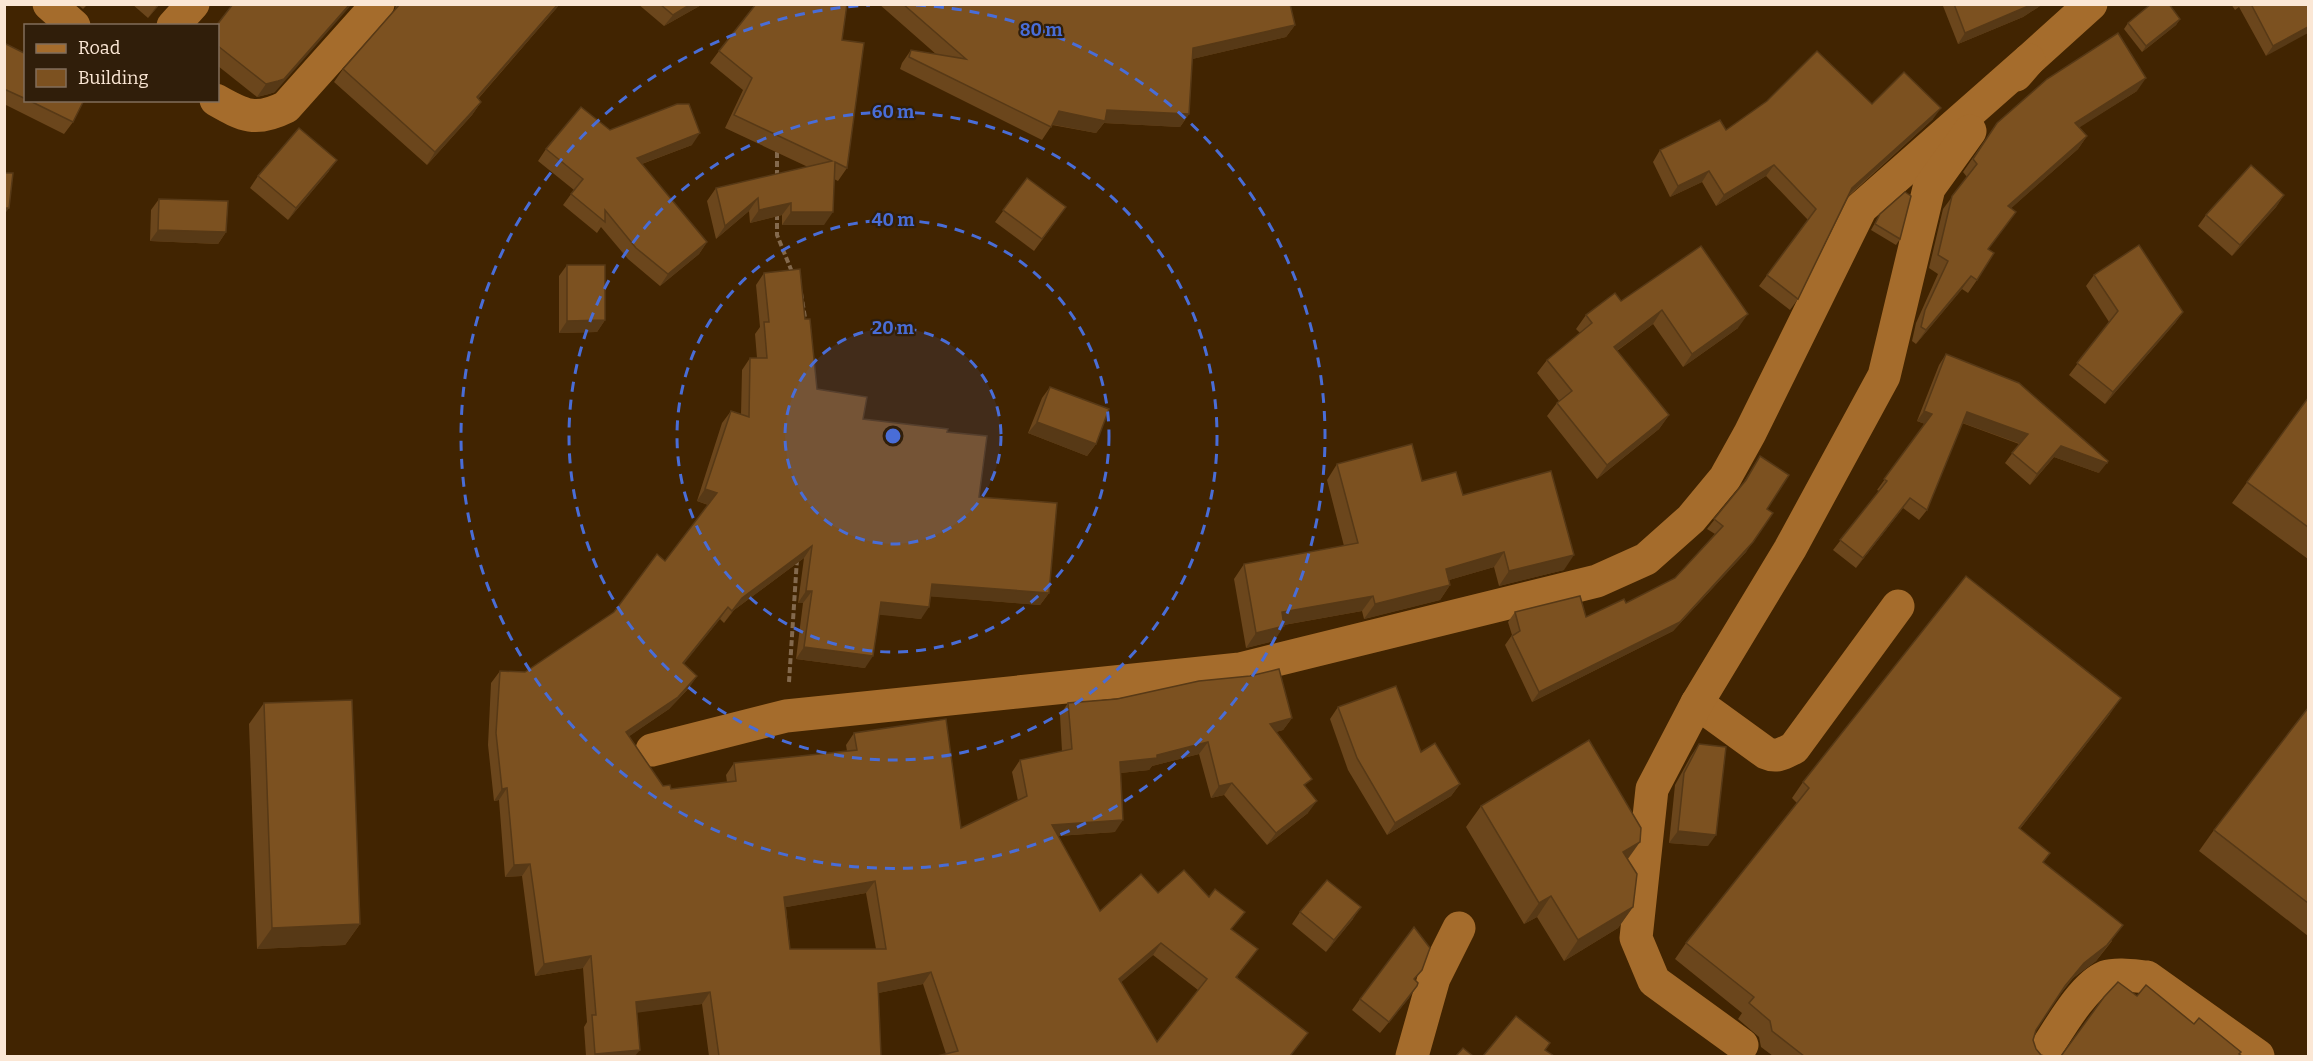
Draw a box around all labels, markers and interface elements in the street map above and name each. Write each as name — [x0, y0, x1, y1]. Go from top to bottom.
text: 80 m — [1020, 19, 1062, 41]
legend — [24, 24, 219, 102]
text: Road — [78, 37, 121, 59]
text: Building — [78, 67, 149, 89]
text: 60 m — [872, 101, 914, 123]
text: 40 m — [872, 209, 914, 231]
text: 20 m — [872, 317, 914, 339]
centre of rings — [883, 426, 903, 446]

